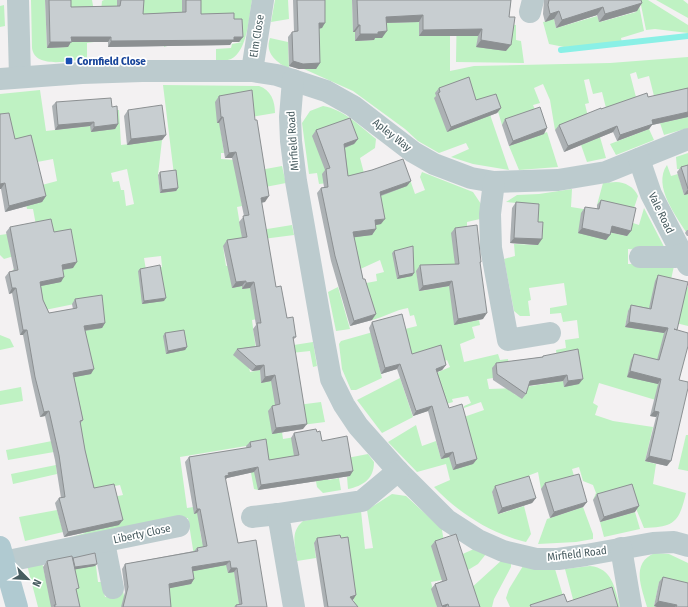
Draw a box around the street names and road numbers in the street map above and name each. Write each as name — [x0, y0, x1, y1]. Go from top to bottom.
street label: Elm Close — [247, 14, 267, 58]
street label: Mirfield Road — [284, 111, 302, 171]
street label: Apley Way — [370, 116, 414, 154]
street label: Vale Road — [645, 190, 677, 236]
street label: Liberty Close — [112, 522, 172, 546]
street label: Mirfield Road — [547, 544, 607, 564]

